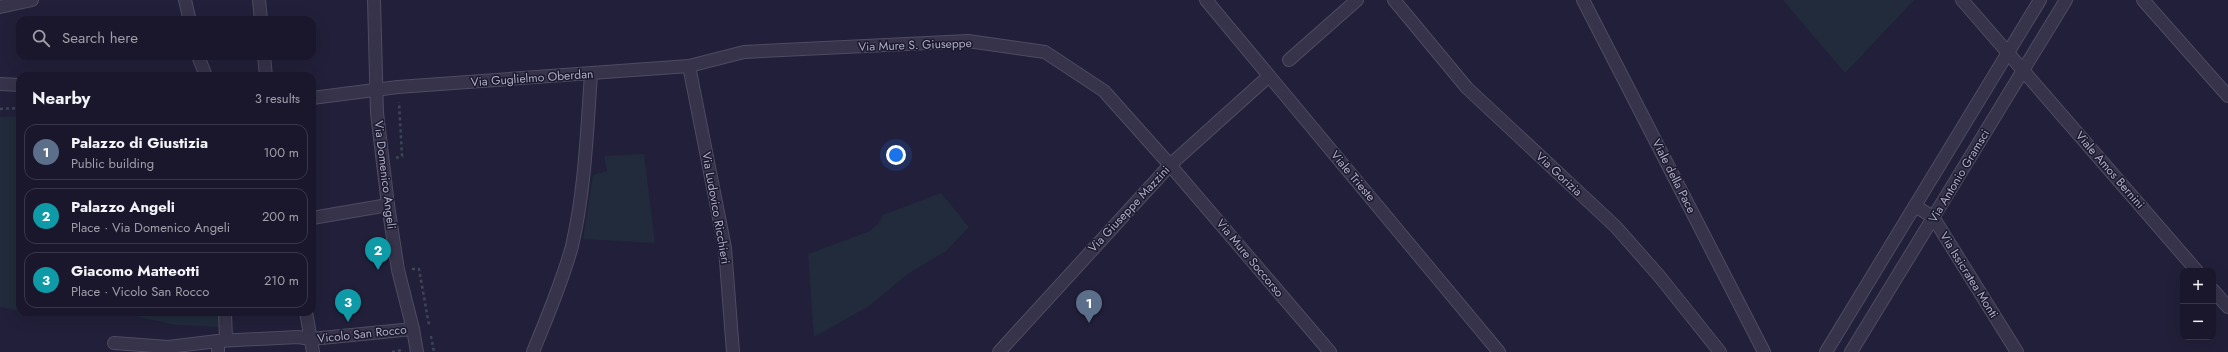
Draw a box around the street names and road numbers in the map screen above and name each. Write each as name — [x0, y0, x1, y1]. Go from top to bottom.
street label: Via Mure S. Giuseppe — [858, 34, 972, 56]
street label: Via Guglielmo Oberdan — [470, 65, 594, 91]
street label: Via Domenico Angeli — [369, 120, 401, 230]
street label: Via Antonio Gramsci — [1924, 126, 1994, 226]
street label: Viale Amos Bernini — [2071, 127, 2149, 213]
street label: Viale della Pace — [1648, 136, 1700, 216]
street label: Viale Trieste — [1326, 147, 1380, 205]
street label: Via Gorizia — [1532, 148, 1586, 200]
street label: Via Ludovico Ricchieri — [697, 151, 735, 265]
street label: Via Giuseppe Mazzini — [1084, 162, 1174, 256]
street label: Via Mure Soccorso — [1212, 215, 1288, 301]
street label: Via Issicratea Monti — [1935, 228, 2003, 322]
street label: Vicolo San Rocco — [316, 320, 408, 348]

